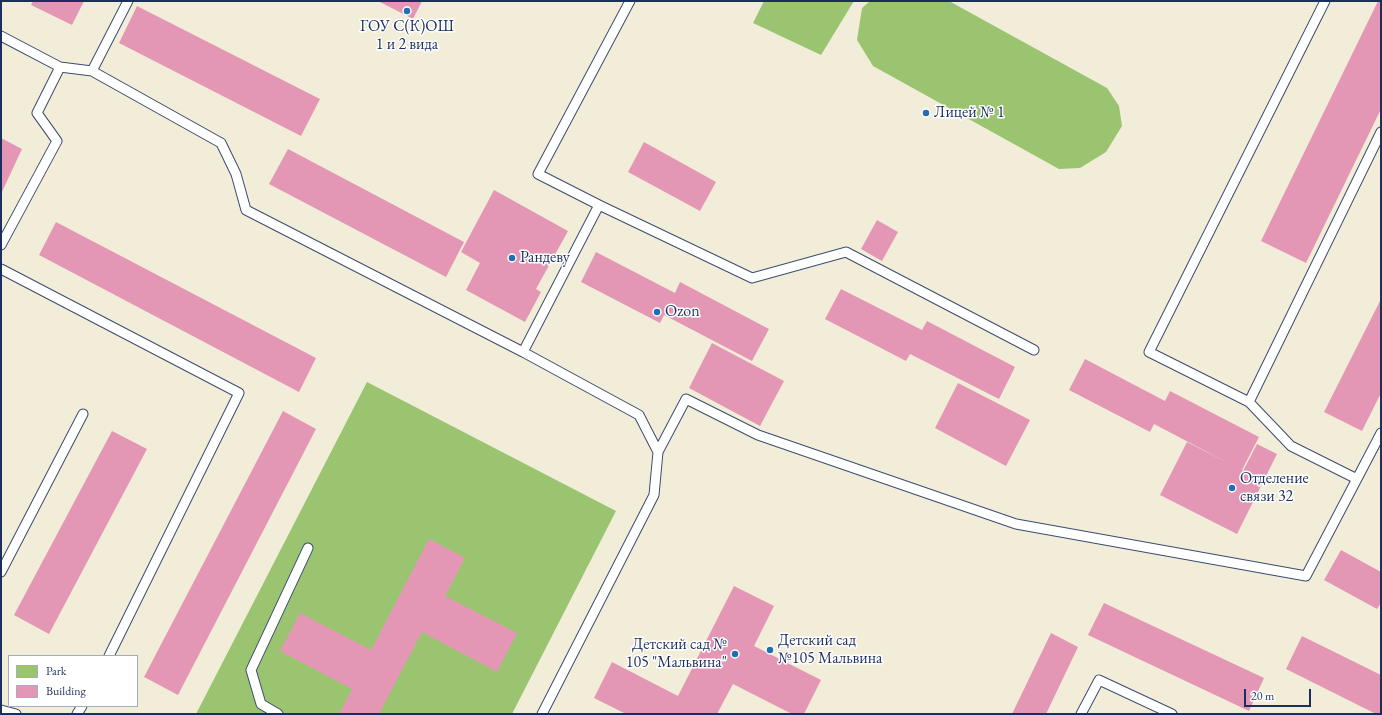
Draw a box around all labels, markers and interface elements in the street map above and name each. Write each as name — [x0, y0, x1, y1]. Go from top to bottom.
marker: ГОУ С(К)ОШ 1 и 2 вида — [402, 6, 412, 16]
place label: ГОУ С(К)ОШ 1 и 2 вида — [360, 17, 454, 55]
place label: Лицей № 1 — [934, 103, 1005, 123]
marker: Лицей № 1 — [921, 108, 931, 118]
place label: Рандеву — [520, 248, 570, 268]
marker: Рандеву — [507, 253, 517, 263]
place label: Ozon — [665, 302, 700, 322]
marker: Ozon — [652, 307, 662, 317]
place label: Отделение связи 32 — [1240, 469, 1309, 507]
marker: Отделение связи 32 — [1227, 483, 1237, 493]
place label: Детский сад №105 Мальвина — [778, 631, 882, 669]
place label: Детский сад № 105 "Мальвина" — [626, 635, 727, 673]
marker: Детский сад №105 Мальвина — [765, 645, 775, 655]
marker: Детский сад № 105 "Мальвина" — [730, 649, 740, 659]
legend — [8, 655, 138, 707]
text: Park — [46, 663, 66, 679]
scale bar — [1246, 681, 1313, 707]
text: Building — [46, 683, 86, 699]
text: 20 m — [1251, 688, 1274, 704]

